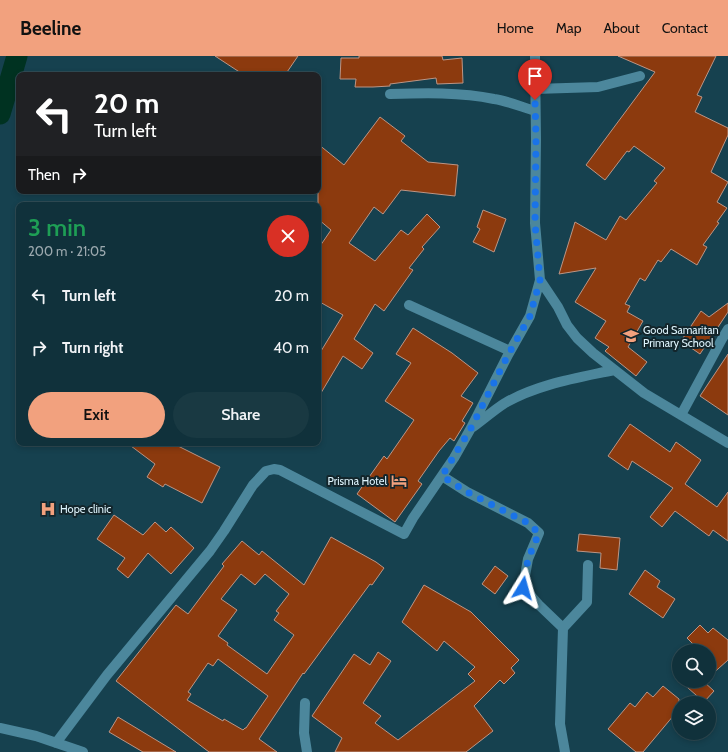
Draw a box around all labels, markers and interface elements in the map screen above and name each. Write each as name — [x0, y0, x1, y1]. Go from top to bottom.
text: Beeline — [20, 17, 81, 40]
text: Home — [497, 19, 534, 37]
text: Map — [556, 19, 581, 37]
text: About — [603, 19, 640, 37]
text: Contact — [662, 19, 708, 37]
pin — [518, 59, 552, 100]
icon: arrive — [524, 65, 546, 87]
text: 20 m — [94, 86, 159, 120]
icon: left — [28, 88, 80, 140]
text: Turn left — [94, 120, 157, 142]
icon: right — [68, 164, 90, 186]
text: Then — [28, 166, 60, 184]
text: 3 min — [28, 213, 86, 242]
button: close — [267, 215, 309, 257]
text: 200 m · 21:05 — [28, 243, 106, 259]
icon: left — [28, 285, 50, 307]
text: Turn left — [62, 287, 116, 305]
text: 20 m — [274, 287, 309, 305]
place label: Good Samaritan Primary School — [643, 323, 719, 350]
school or university icon: Good Samaritan Primary School — [622, 327, 640, 345]
icon: right — [28, 337, 50, 359]
text: Turn right — [62, 339, 123, 357]
text: 40 m — [273, 339, 309, 357]
button: Exit — [28, 392, 165, 438]
button: Share — [173, 392, 309, 438]
hotel icon: Prisma Hotel — [390, 472, 408, 490]
place label: Prisma Hotel — [328, 474, 387, 488]
hospital icon: Hope clinic — [39, 500, 57, 518]
place label: Hope clinic — [60, 502, 111, 516]
position arrow — [502, 567, 544, 609]
map controls — [672, 644, 716, 740]
button: search — [672, 644, 716, 688]
button: layers — [672, 696, 716, 740]

